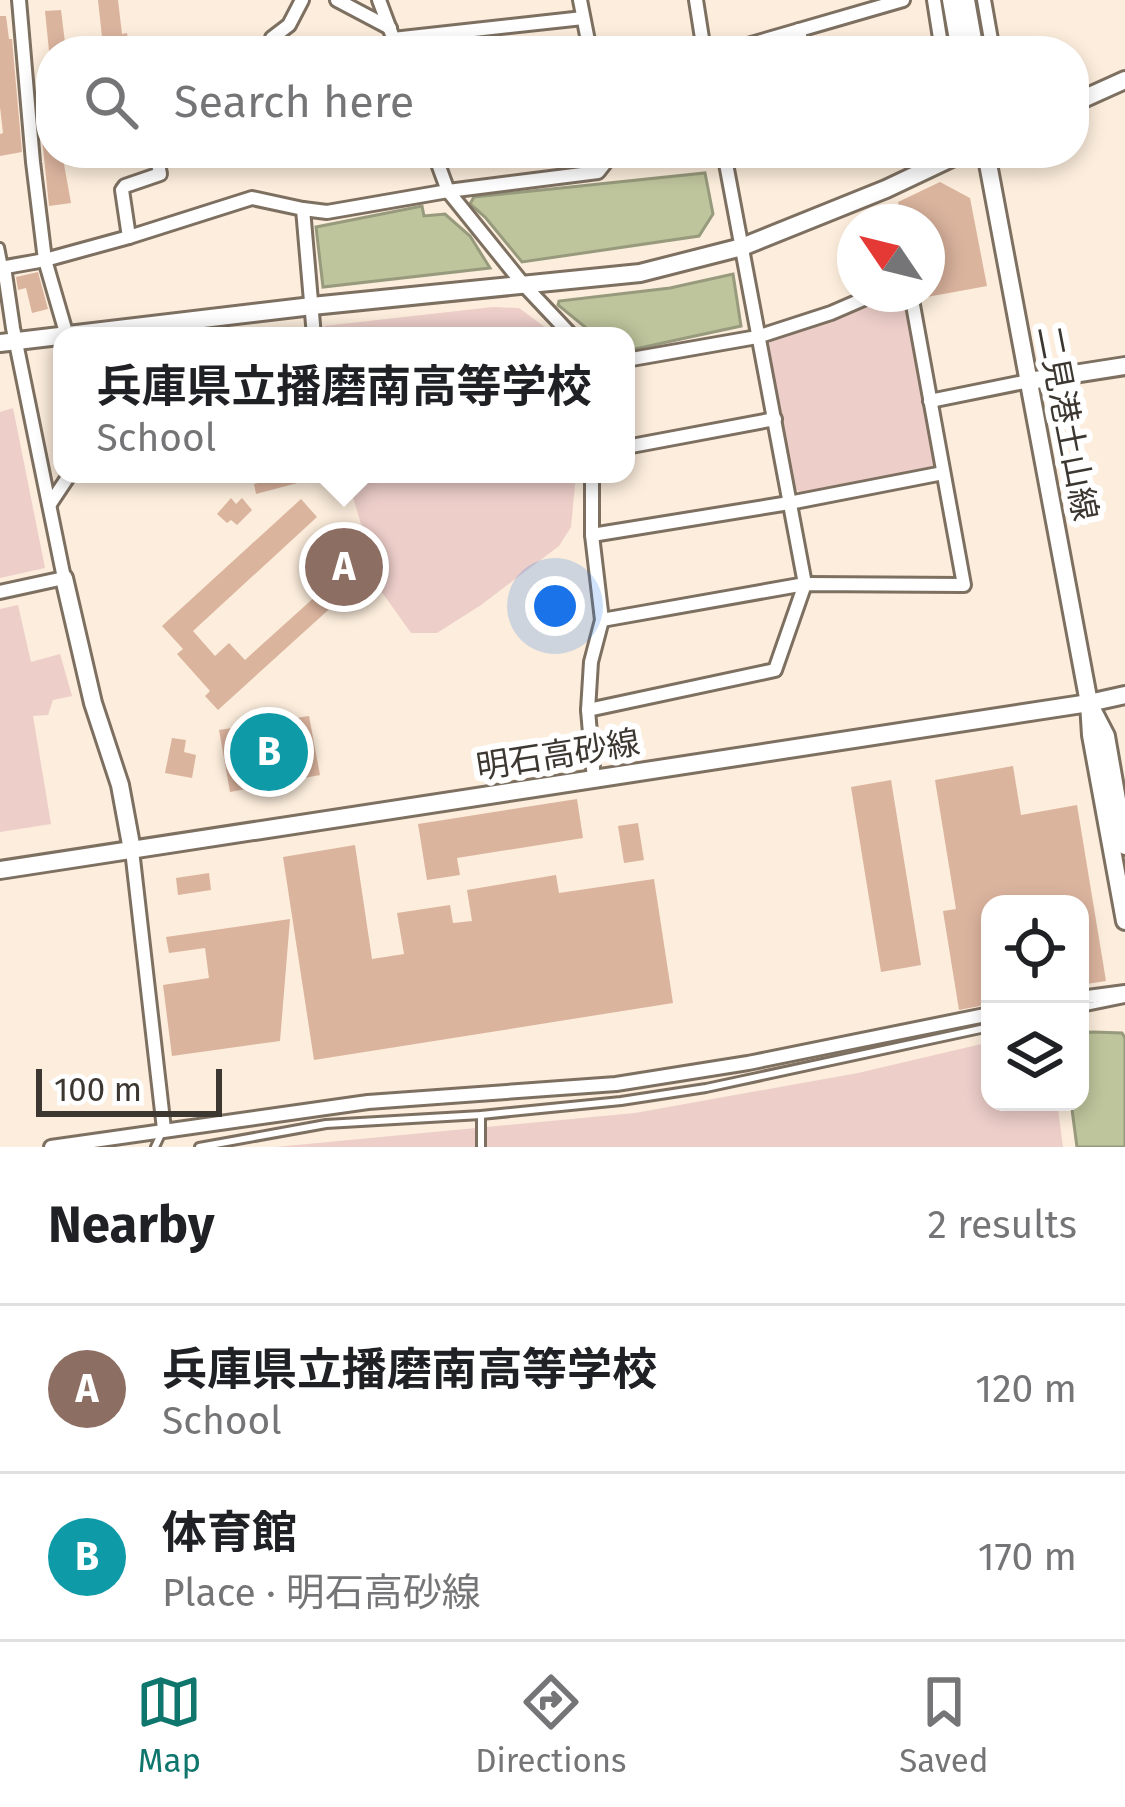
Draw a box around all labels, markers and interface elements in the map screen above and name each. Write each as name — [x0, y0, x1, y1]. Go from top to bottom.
search box — [36, 36, 1089, 168]
icon: search — [78, 69, 144, 135]
text: Search here — [174, 75, 414, 129]
north arrow — [837, 204, 945, 312]
street label: 二見港土山線 — [1028, 322, 1106, 524]
popup — [53, 327, 635, 483]
text: 兵庫県立播磨南高等学校 — [96, 360, 592, 414]
text: School — [96, 415, 216, 461]
pin: A — [305, 522, 383, 612]
your location — [525, 576, 585, 636]
pin: B — [230, 707, 308, 797]
street label: 明石高砂線 — [473, 722, 643, 788]
map controls — [981, 895, 1089, 1111]
button: locate — [981, 895, 1089, 1003]
button: layers — [981, 1003, 1089, 1111]
scale bar — [36, 1063, 222, 1116]
text: 100 m — [54, 1070, 142, 1110]
text: Nearby — [48, 1194, 214, 1256]
text: 2 results — [928, 1202, 1077, 1248]
text: 兵庫県立播磨南高等学校 — [162, 1343, 657, 1397]
text: A — [75, 1366, 99, 1412]
text: 120 m — [975, 1366, 1077, 1412]
text: School — [162, 1398, 282, 1444]
text: 体育館 — [162, 1506, 297, 1560]
text: B — [75, 1534, 99, 1580]
text: 170 m — [978, 1534, 1077, 1580]
text: Place · 明石高砂線 — [162, 1570, 481, 1616]
tab: Map — [136, 1669, 202, 1781]
tab: Directions — [475, 1669, 627, 1781]
tab: Saved — [899, 1669, 989, 1781]

